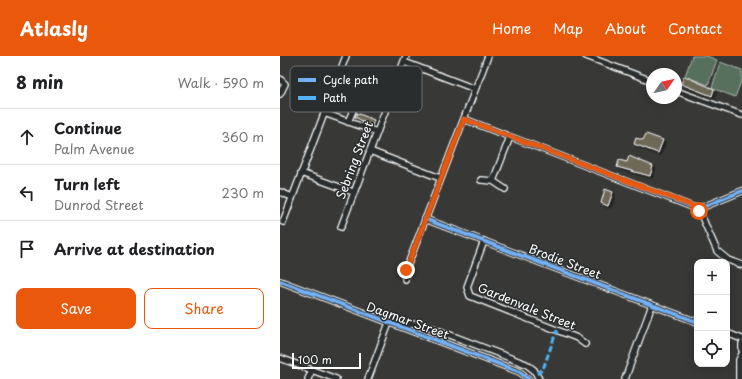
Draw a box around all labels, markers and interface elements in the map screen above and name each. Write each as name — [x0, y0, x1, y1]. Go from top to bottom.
text: Atlasly — [20, 14, 88, 42]
text: Home — [492, 18, 531, 39]
text: Map — [553, 18, 583, 39]
text: About — [605, 18, 646, 39]
text: Contact — [668, 18, 722, 39]
legend — [290, 66, 422, 112]
north arrow — [646, 68, 682, 104]
text: 8 min — [16, 69, 64, 95]
text: Cycle path — [323, 71, 378, 88]
text: Walk · 590 m — [178, 73, 264, 92]
text: Path — [323, 89, 347, 106]
text: Continue — [54, 116, 122, 139]
street label: Sebring Street — [331, 118, 377, 202]
icon: ahead — [16, 126, 38, 148]
text: 360 m — [221, 127, 264, 146]
text: Palm Avenue — [54, 139, 134, 158]
text: Turn left — [54, 172, 120, 195]
icon: left — [16, 182, 38, 204]
text: 230 m — [222, 183, 264, 202]
text: Dunrod Street — [54, 195, 144, 214]
route start — [690, 202, 708, 220]
text: Arrive at destination — [54, 237, 215, 260]
icon: arrive — [16, 238, 38, 260]
street label: Brodie Street — [526, 239, 604, 283]
map controls — [694, 259, 730, 367]
button: + — [694, 259, 730, 295]
route end — [397, 261, 415, 279]
street label: Gardenvale Street — [475, 278, 579, 334]
button: Save — [16, 288, 136, 329]
button: Share — [144, 288, 264, 329]
button: − — [694, 295, 730, 331]
street label: Dagmar Street — [364, 297, 452, 343]
button: locate — [694, 331, 730, 367]
scale bar — [292, 351, 361, 370]
text: 100 m — [298, 351, 332, 368]

